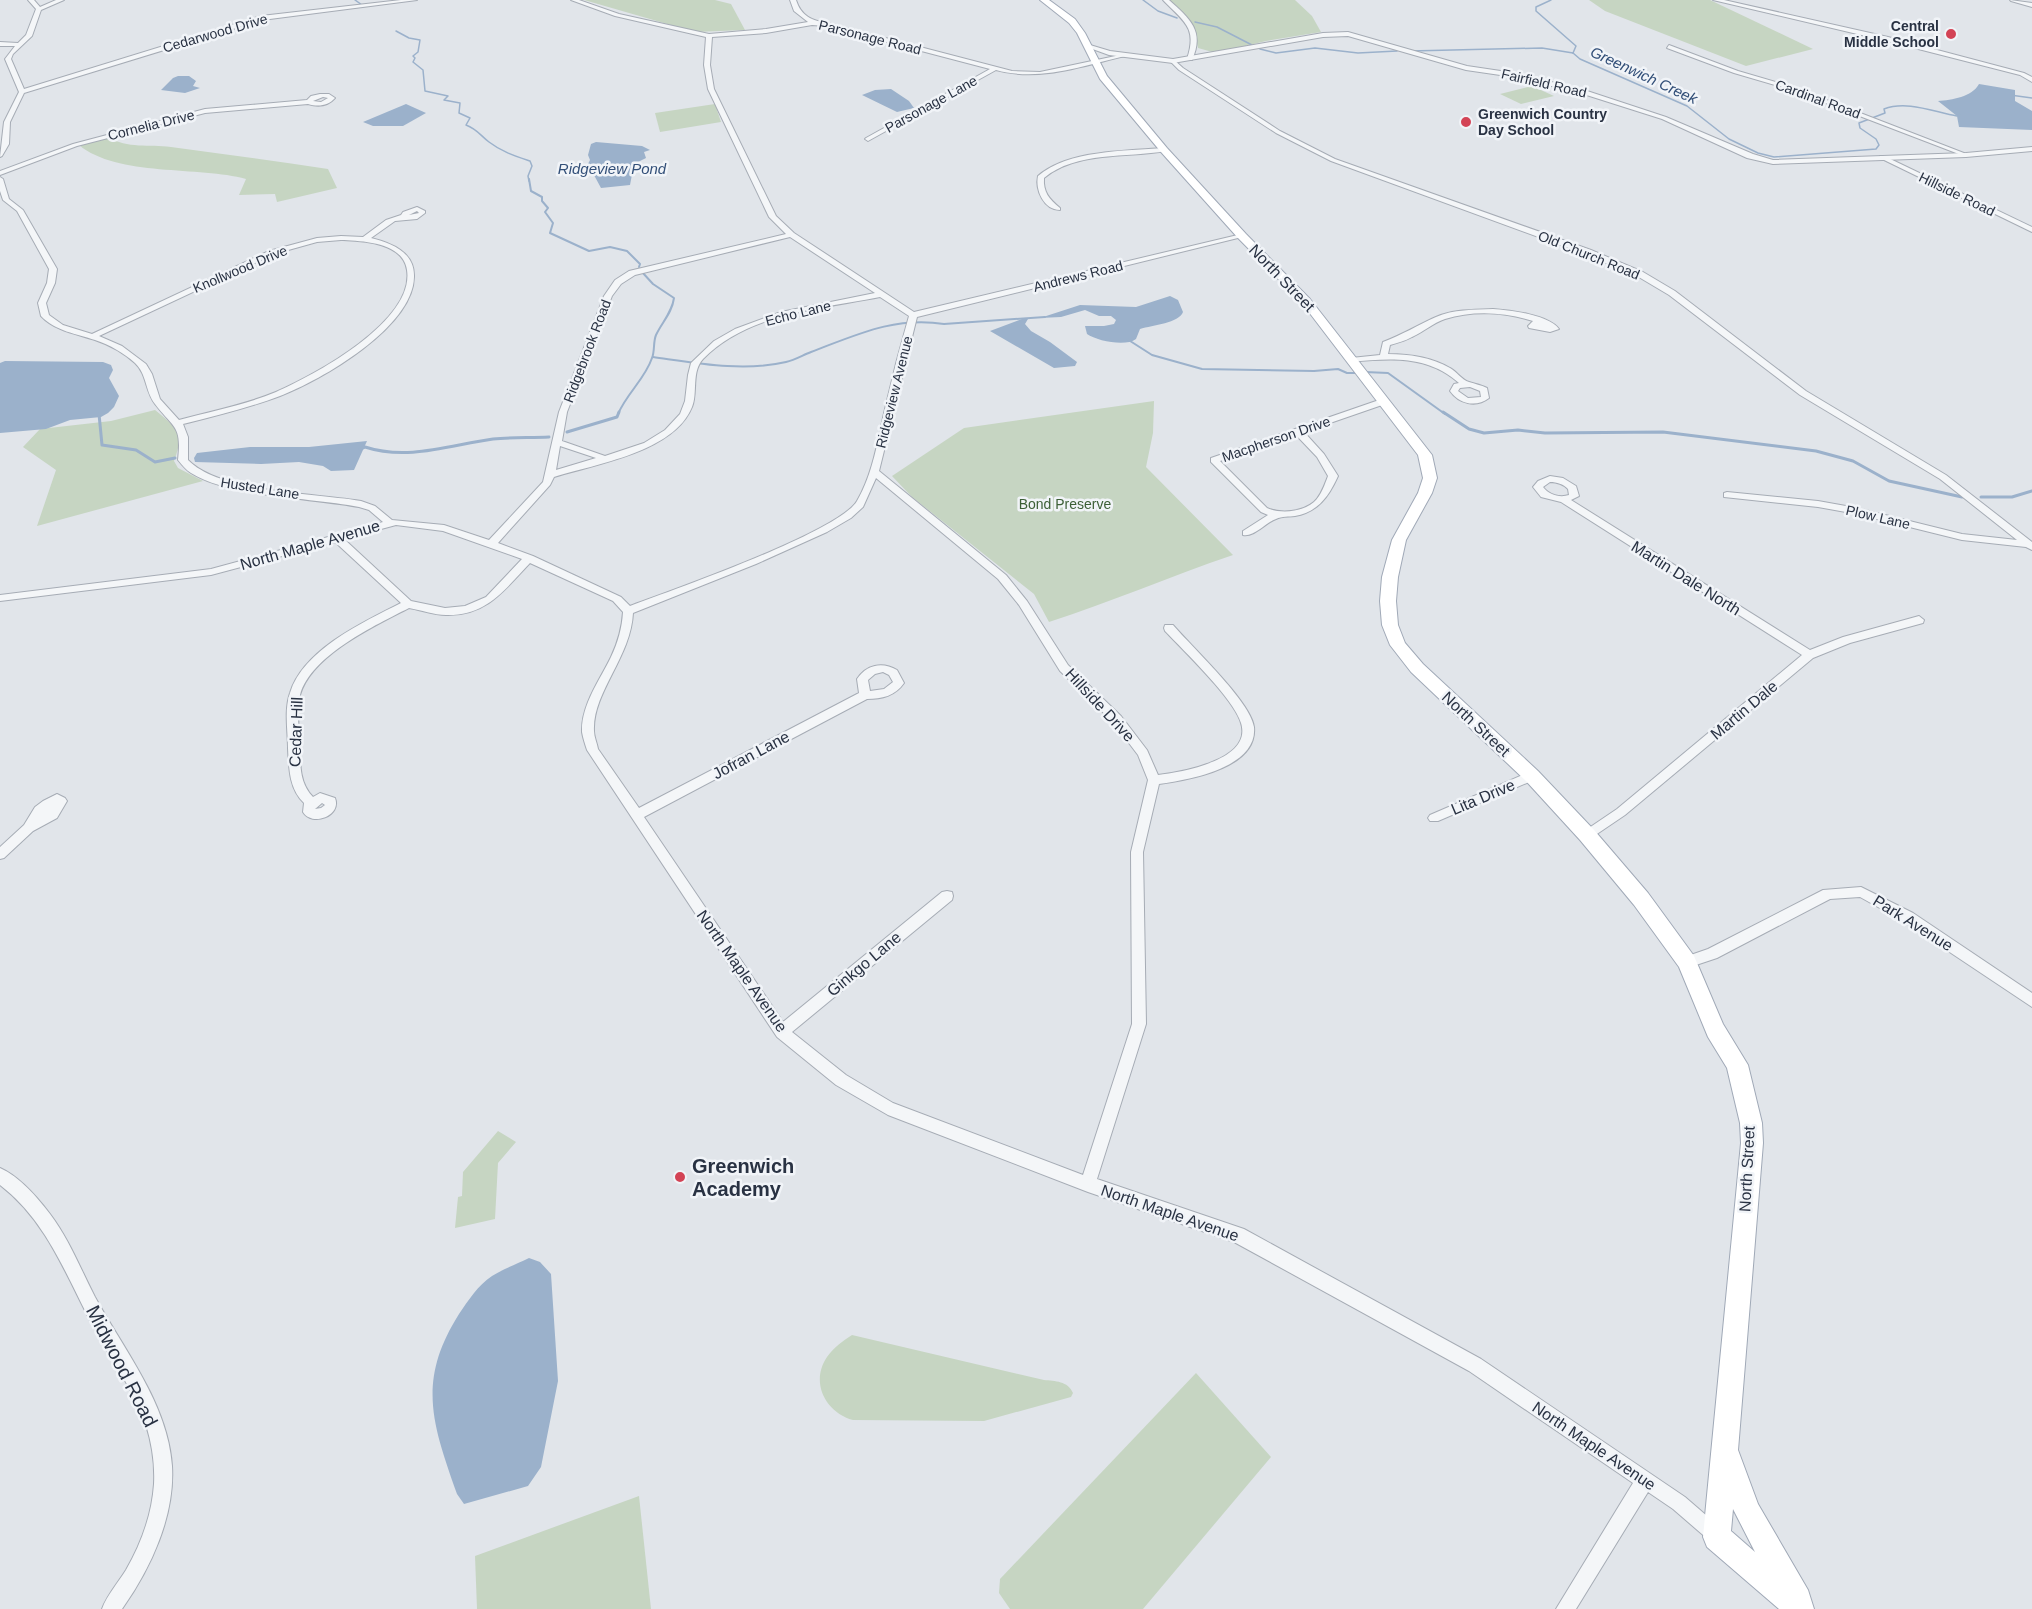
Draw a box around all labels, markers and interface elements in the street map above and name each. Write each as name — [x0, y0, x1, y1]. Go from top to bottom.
street label: Cedarwood Drive — [161, 10, 269, 56]
street label: Parsonage Road — [817, 17, 923, 57]
place label: Central Middle School — [1844, 18, 1939, 50]
marker: Central Middle School — [1944, 27, 1958, 41]
water label: Greenwich Creek — [1588, 43, 1701, 108]
street label: Fairfield Road — [1500, 65, 1588, 101]
street label: Parsonage Lane — [882, 72, 980, 136]
street label: Cardinal Road — [1773, 76, 1863, 122]
street label: Cornelia Drive — [106, 106, 196, 143]
place label: Greenwich Country Day School — [1478, 106, 1607, 138]
marker: Greenwich Country Day School — [1459, 115, 1473, 129]
water label: Ridgeview Pond — [558, 160, 667, 177]
street label: Hillside Road — [1916, 169, 1998, 219]
street label: Old Church Road — [1536, 227, 1642, 283]
street label: North Street — [1246, 241, 1318, 315]
street label: Knollwood Drive — [190, 242, 290, 296]
street label: Andrews Road — [1032, 257, 1124, 295]
street label: Ridgebrook Road — [560, 297, 614, 405]
street label: Echo Lane — [764, 297, 833, 329]
street label: Ridgeview Avenue — [872, 334, 916, 450]
street label: Macpherson Drive — [1220, 413, 1333, 465]
street label: Husted Lane — [220, 474, 301, 502]
park label: Bond Preserve — [1019, 496, 1112, 512]
street label: Plow Lane — [1844, 502, 1912, 532]
street label: North Maple Avenue — [238, 517, 382, 573]
street label: Martin Dale North — [1628, 538, 1744, 618]
street label: Hillside Drive — [1062, 665, 1138, 745]
street label: Martin Dale — [1707, 677, 1781, 743]
street label: North Street — [1439, 688, 1514, 760]
street label: Cedar Hill — [286, 697, 306, 767]
street label: Jofran Lane — [710, 728, 792, 782]
street label: Lita Drive — [1449, 776, 1518, 818]
street label: Park Avenue — [1870, 892, 1956, 954]
street label: North Maple Avenue — [694, 907, 791, 1035]
street label: Ginkgo Lane — [824, 928, 904, 1000]
street label: North Street — [1736, 1125, 1758, 1213]
place label: Greenwich Academy — [692, 1155, 794, 1200]
marker: Greenwich Academy — [673, 1170, 687, 1184]
street label: North Maple Avenue — [1099, 1181, 1241, 1245]
street label: Midwood Road — [82, 1302, 162, 1430]
street label: North Maple Avenue — [1529, 1398, 1659, 1494]

